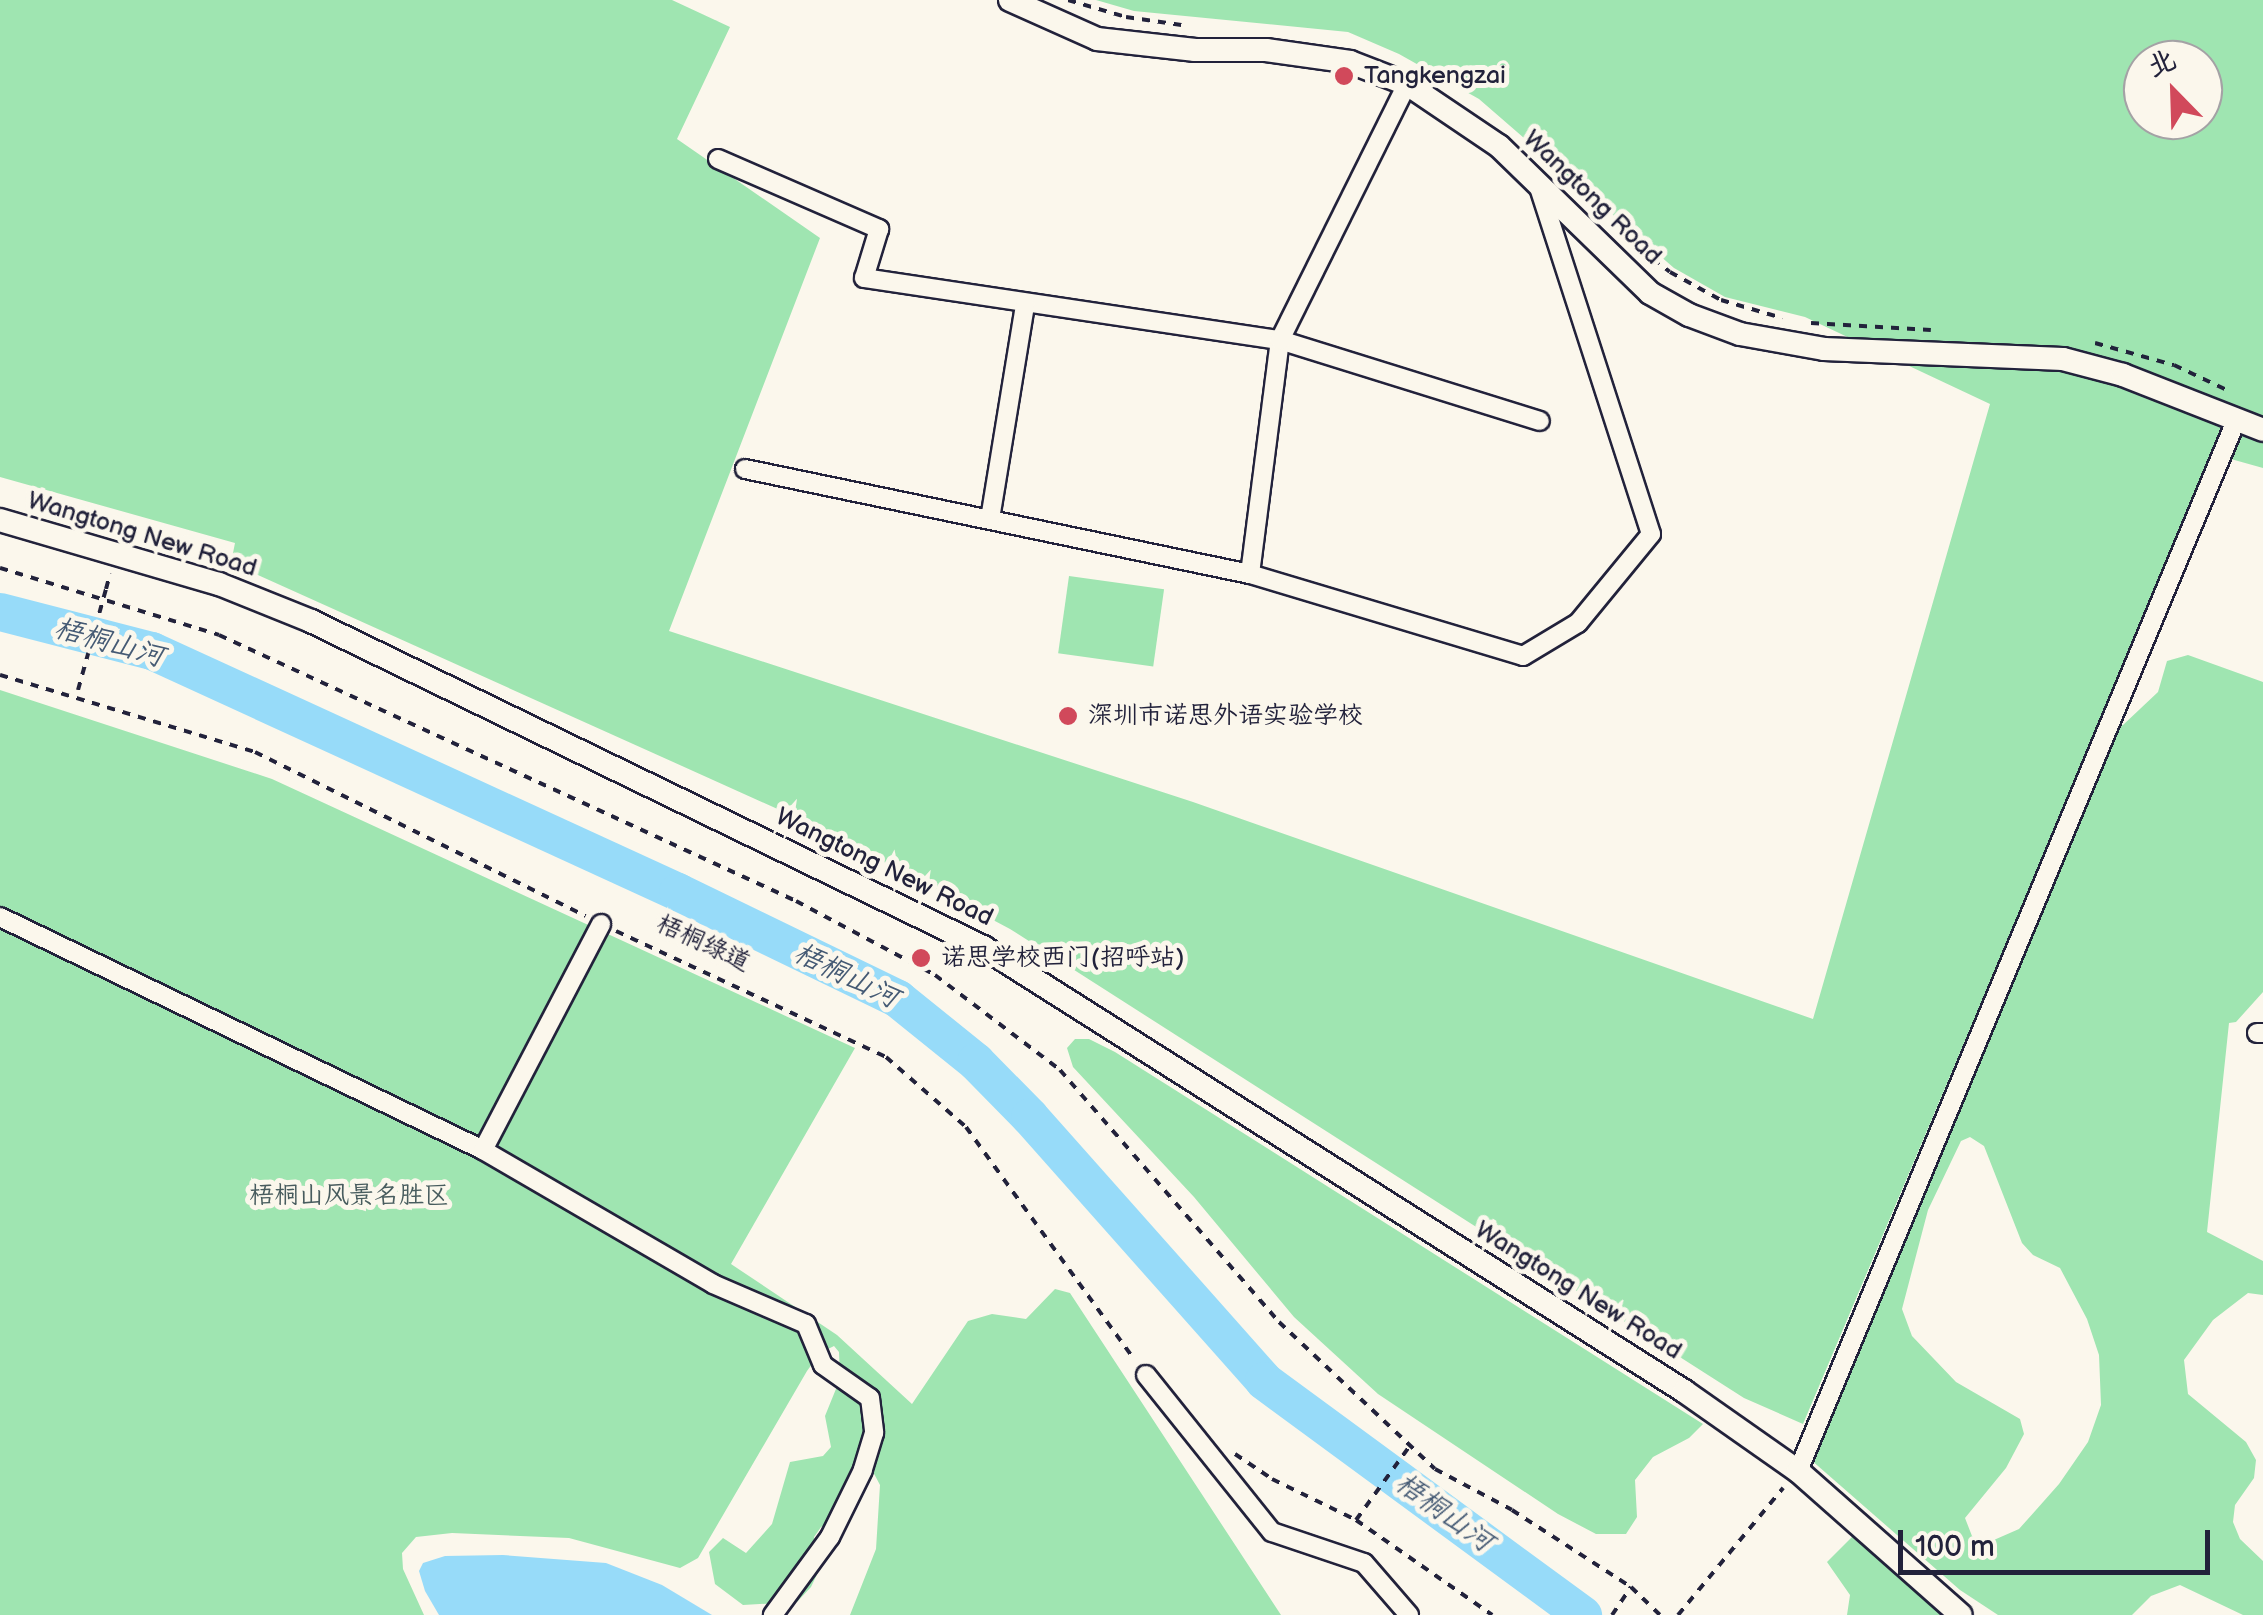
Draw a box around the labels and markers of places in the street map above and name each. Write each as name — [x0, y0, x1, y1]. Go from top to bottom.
place label: Tangkengzai — [1364, 61, 1506, 91]
marker: Tangkengzai — [1333, 65, 1355, 87]
place label: 深圳市诺思外语实验学校 — [1088, 701, 1363, 731]
marker: 深圳市诺思外语实验学校 — [1057, 705, 1079, 727]
place label: 诺思学校西门(招呼站) — [941, 943, 1184, 973]
marker: 诺思学校西门(招呼站) — [910, 947, 932, 969]

